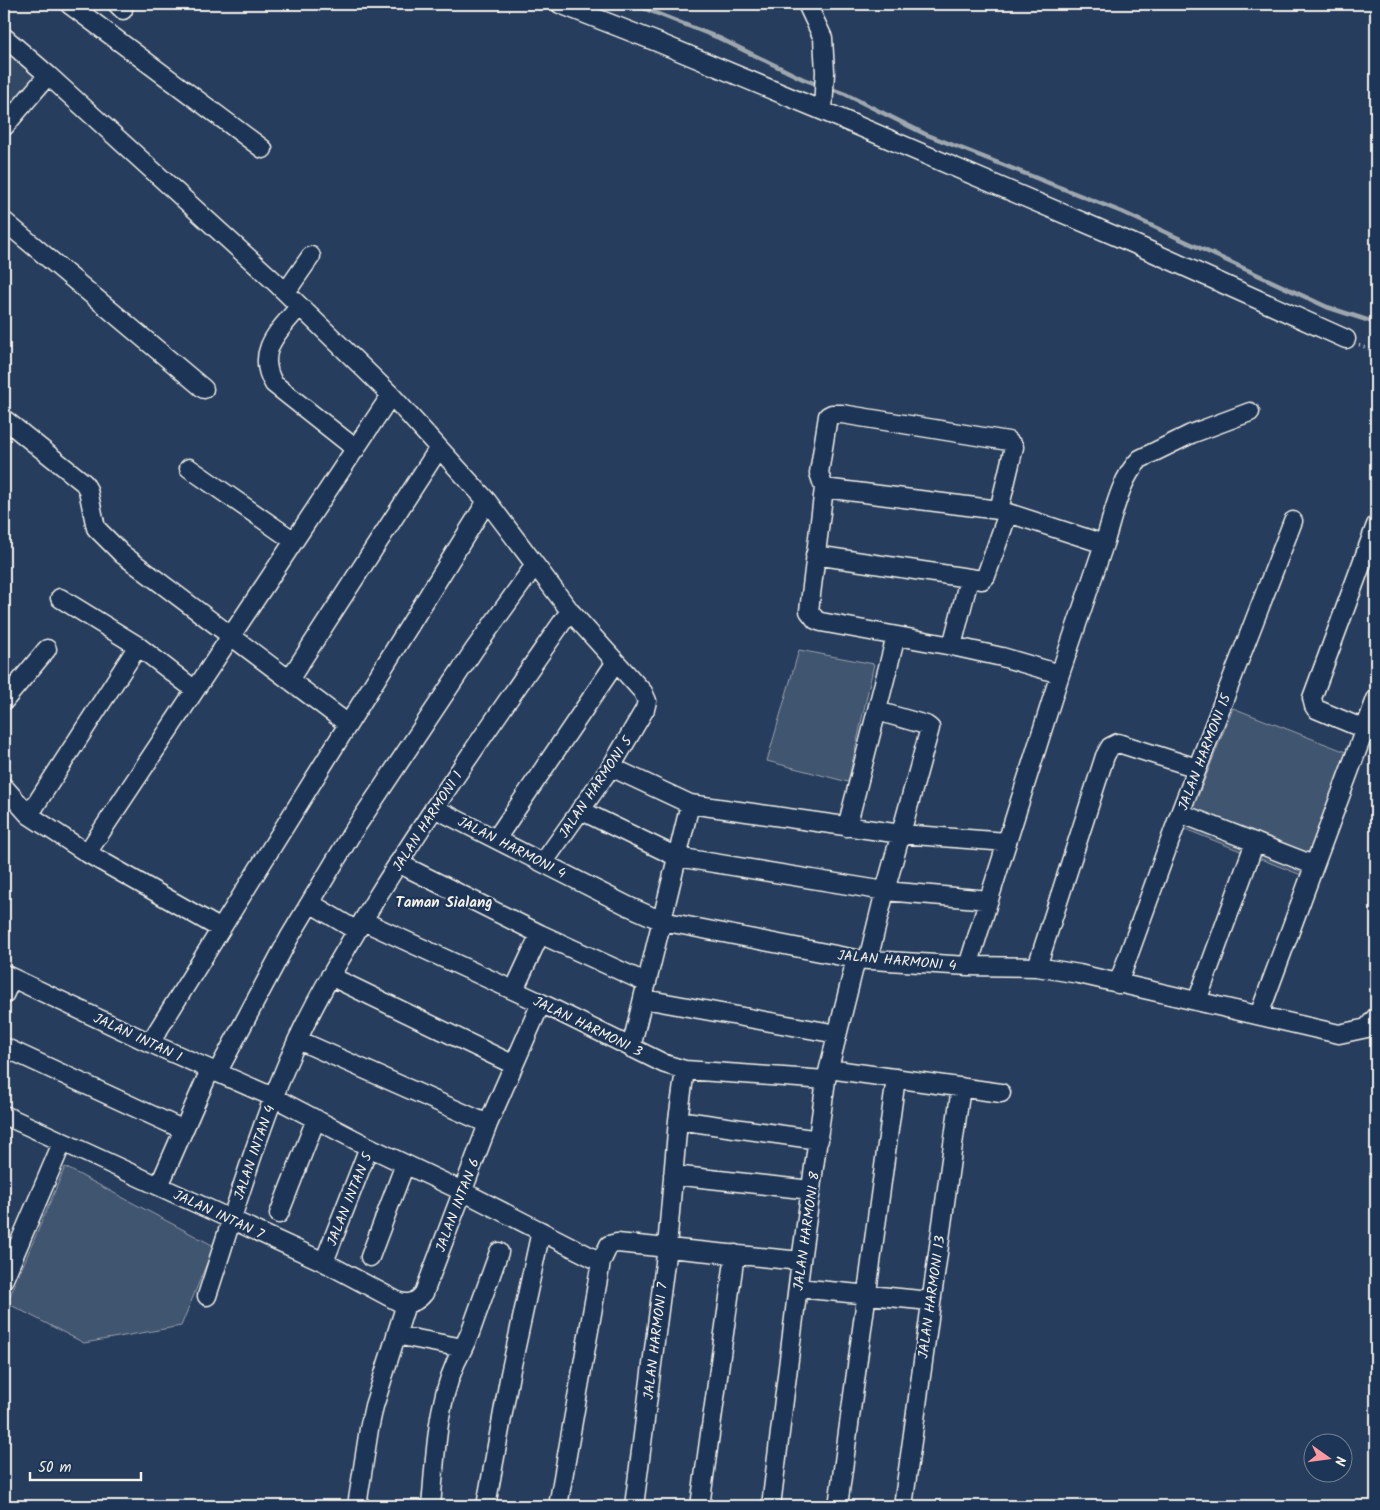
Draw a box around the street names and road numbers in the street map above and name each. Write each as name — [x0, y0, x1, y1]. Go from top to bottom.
street label: JALAN HARMONI 15 — [1173, 689, 1238, 814]
street label: JALAN HARMONI 5 — [553, 731, 639, 843]
street label: JALAN HARMONI 1 — [387, 767, 469, 876]
street label: JALAN HARMONI 4 — [453, 811, 570, 885]
street label: JALAN HARMONI 4 — [837, 945, 958, 977]
street label: JALAN HARMONI 3 — [529, 991, 646, 1063]
street label: JALAN INTAN 1 — [90, 1008, 186, 1068]
street label: JALAN INTAN 4 — [228, 1102, 282, 1203]
street label: JALAN INTAN 5 — [321, 1148, 379, 1249]
street label: JALAN INTAN 6 — [430, 1155, 486, 1256]
street label: JALAN HARMONI 8 — [788, 1170, 826, 1292]
street label: JALAN INTAN 7 — [170, 1184, 268, 1246]
street label: JALAN HARMONI 13 — [912, 1234, 952, 1360]
street label: JALAN HARMONI 7 — [638, 1281, 674, 1401]

